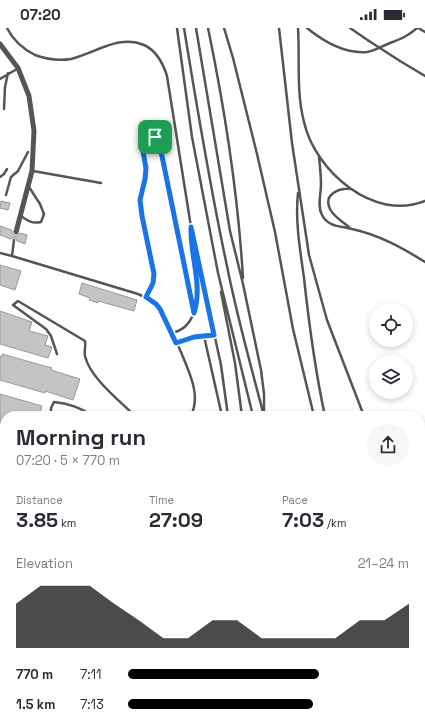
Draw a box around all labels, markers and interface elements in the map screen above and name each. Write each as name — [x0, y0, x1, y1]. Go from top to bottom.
text: 07:20 — [20, 5, 61, 24]
pin — [138, 120, 172, 154]
icon: arrive — [144, 126, 166, 148]
map controls — [369, 303, 413, 399]
button: locate — [369, 303, 413, 347]
button: layers — [369, 355, 413, 399]
text: Morning run — [16, 423, 146, 451]
button: share — [367, 424, 409, 466]
text: 07:20 · 5 × 770 m — [16, 452, 120, 469]
text: Distance — [16, 493, 63, 507]
text: Time — [149, 493, 174, 507]
text: Pace — [282, 493, 308, 507]
text: 3.85 — [16, 507, 58, 533]
text: 27:09 — [149, 507, 203, 533]
text: 7:03 — [282, 507, 324, 533]
text: km — [58, 516, 76, 530]
text: /km — [324, 516, 346, 530]
text: Elevation — [16, 555, 73, 572]
text: 21–24 m — [358, 555, 409, 572]
text: 770 m — [16, 666, 53, 683]
text: 7:11 — [80, 666, 102, 683]
text: 1.5 km — [16, 696, 55, 713]
text: 7:13 — [80, 696, 104, 713]

